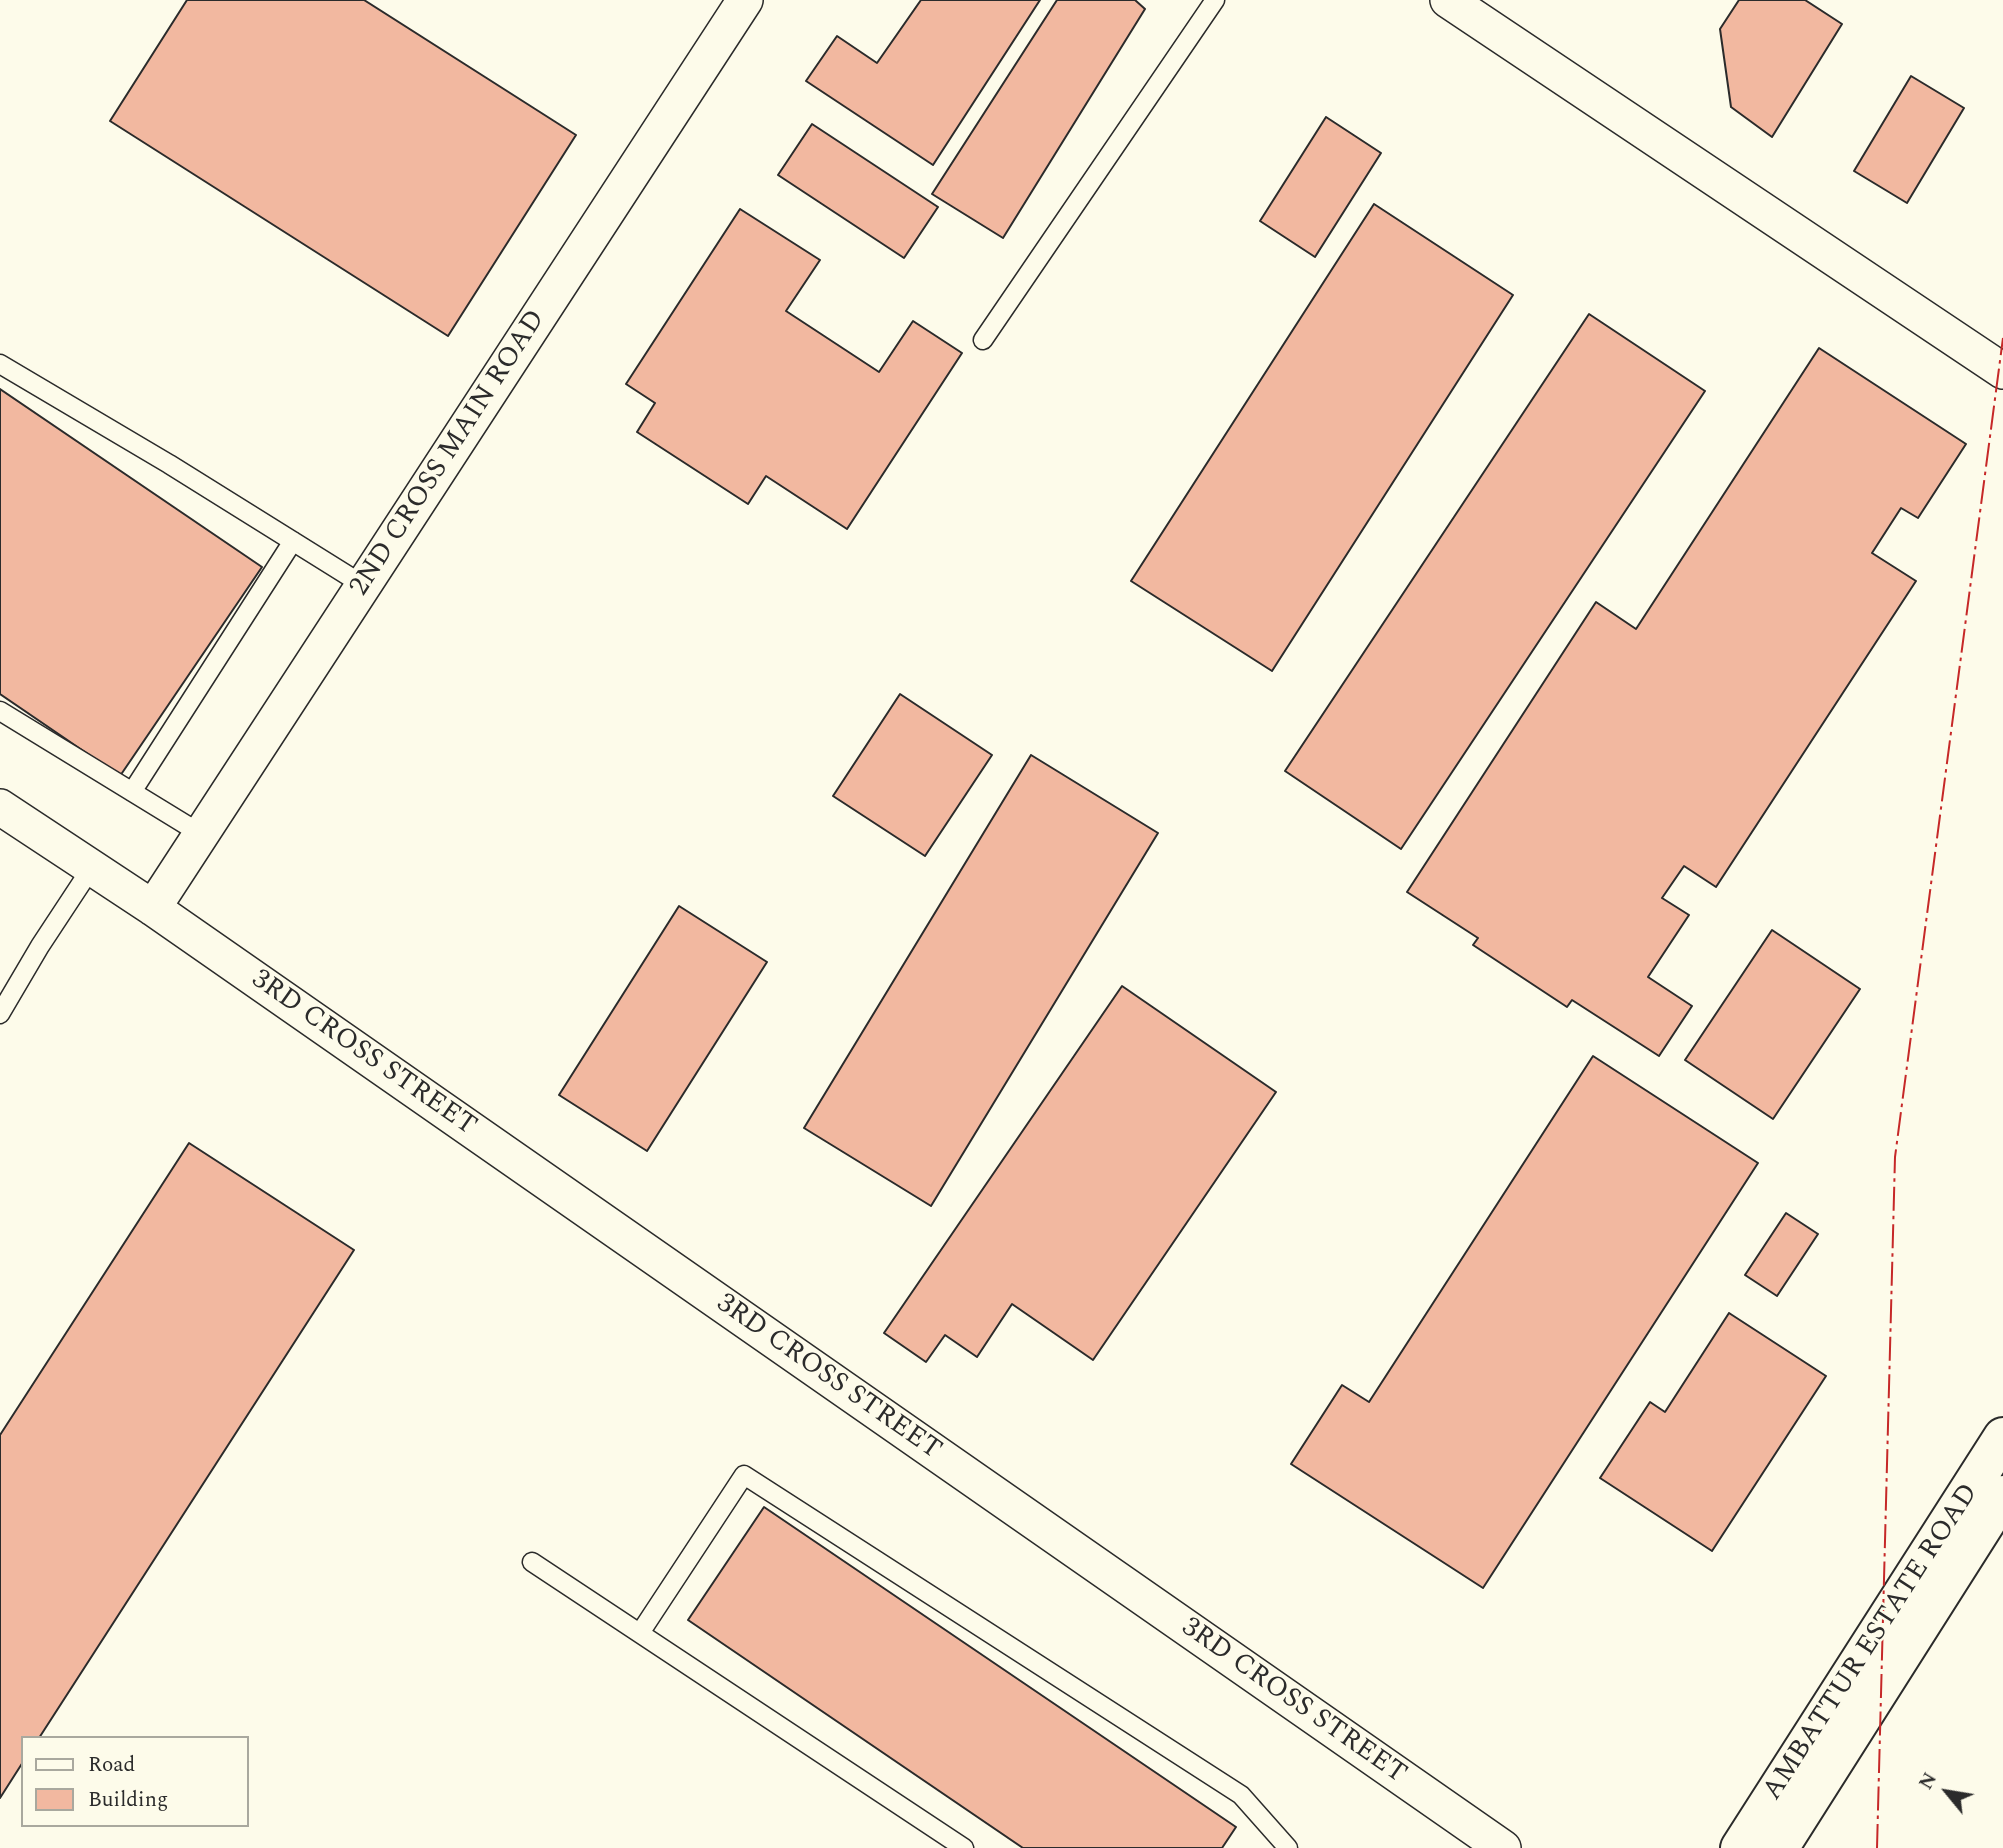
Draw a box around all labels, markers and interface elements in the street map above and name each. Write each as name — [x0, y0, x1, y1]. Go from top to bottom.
street label: 2ND CROSS MAIN ROAD — [344, 305, 554, 603]
street label: 3RD CROSS STREET — [244, 964, 482, 1144]
street label: 3RD CROSS STREET — [709, 1288, 947, 1468]
street label: AMBATTUR ESTATE ROAD — [1757, 1478, 1987, 1808]
street label: 3RD CROSS STREET — [1174, 1612, 1412, 1792]
legend — [21, 1736, 248, 1827]
text: Road — [88, 1749, 135, 1781]
north arrow — [1912, 1757, 1982, 1827]
text: N — [1912, 1767, 1945, 1795]
text: Building — [88, 1784, 168, 1816]

